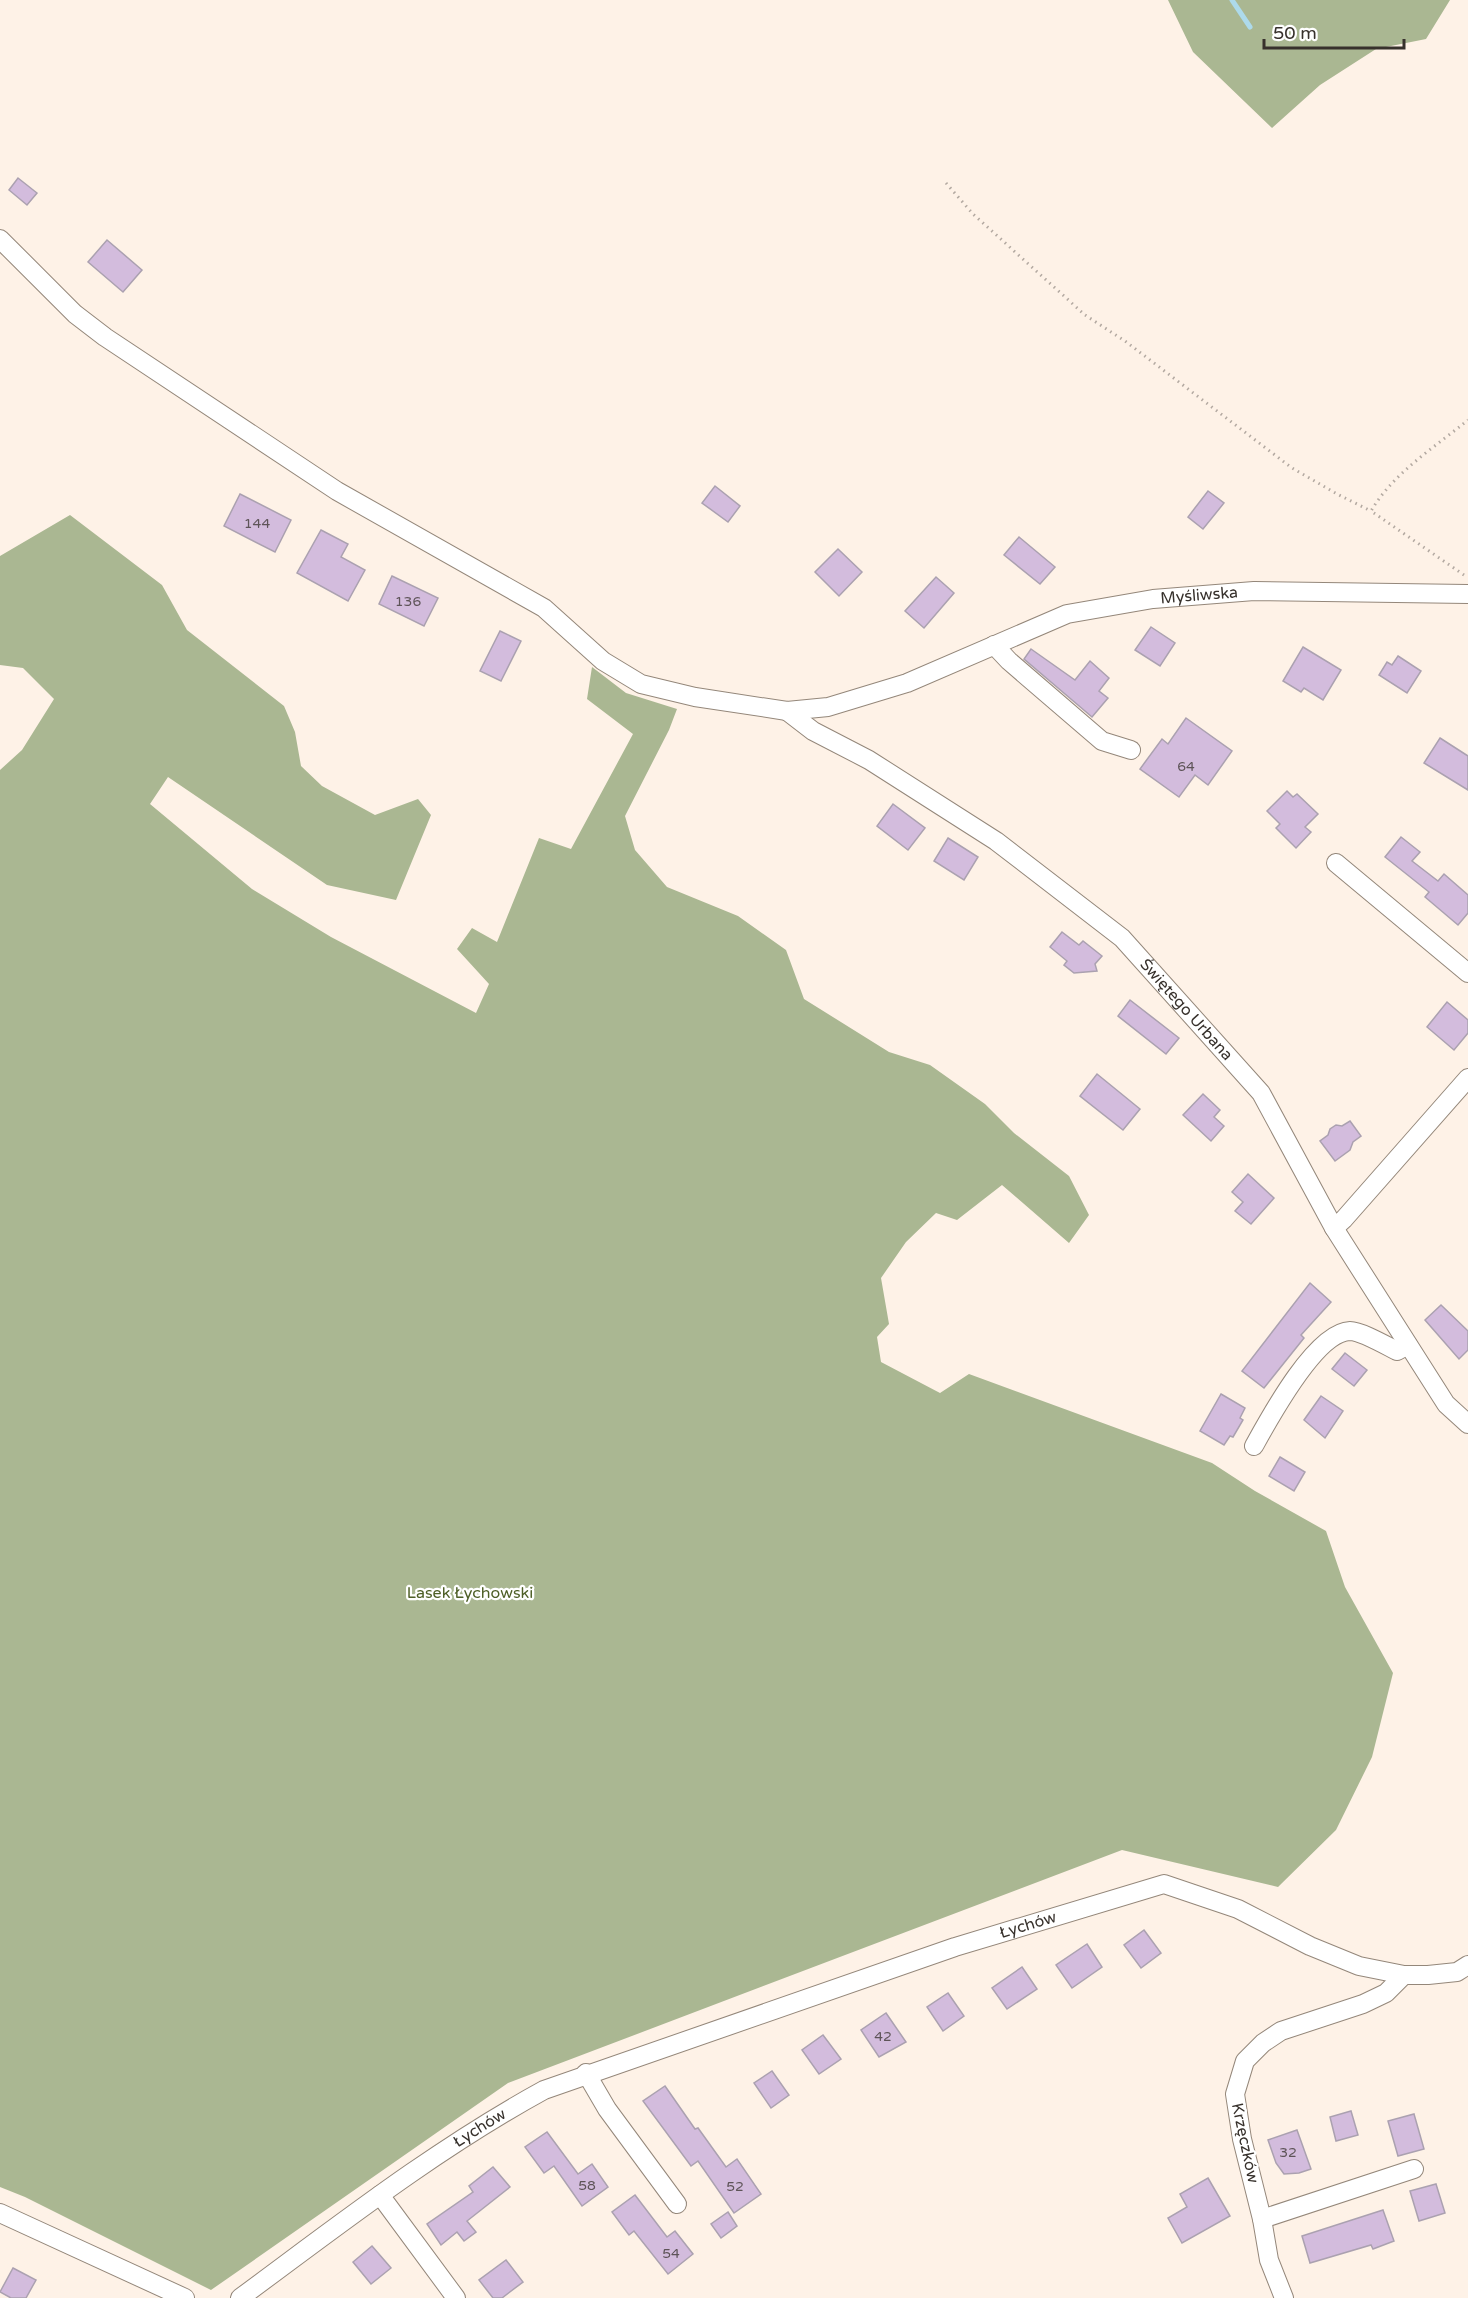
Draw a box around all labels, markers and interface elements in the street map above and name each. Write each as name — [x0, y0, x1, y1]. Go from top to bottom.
scale bar — [1264, 12, 1404, 50]
text: 50 m — [1273, 22, 1317, 44]
house number: 144 — [244, 515, 270, 532]
street label: Myśliwska — [1160, 582, 1239, 608]
house number: 136 — [395, 593, 421, 610]
house number: 64 — [1177, 758, 1195, 775]
street label: Świętego Urbana — [1136, 955, 1237, 1065]
park label: Lasek Łychowski — [407, 1583, 533, 1603]
street label: Łychów — [997, 1907, 1059, 1943]
house number: 42 — [874, 2028, 892, 2045]
street label: Krzęczków — [1227, 2101, 1263, 2185]
street label: Łychów — [450, 2104, 510, 2152]
house number: 32 — [1279, 2144, 1297, 2161]
house number: 58 — [578, 2177, 596, 2194]
house number: 52 — [726, 2178, 744, 2195]
house number: 54 — [662, 2245, 680, 2262]

